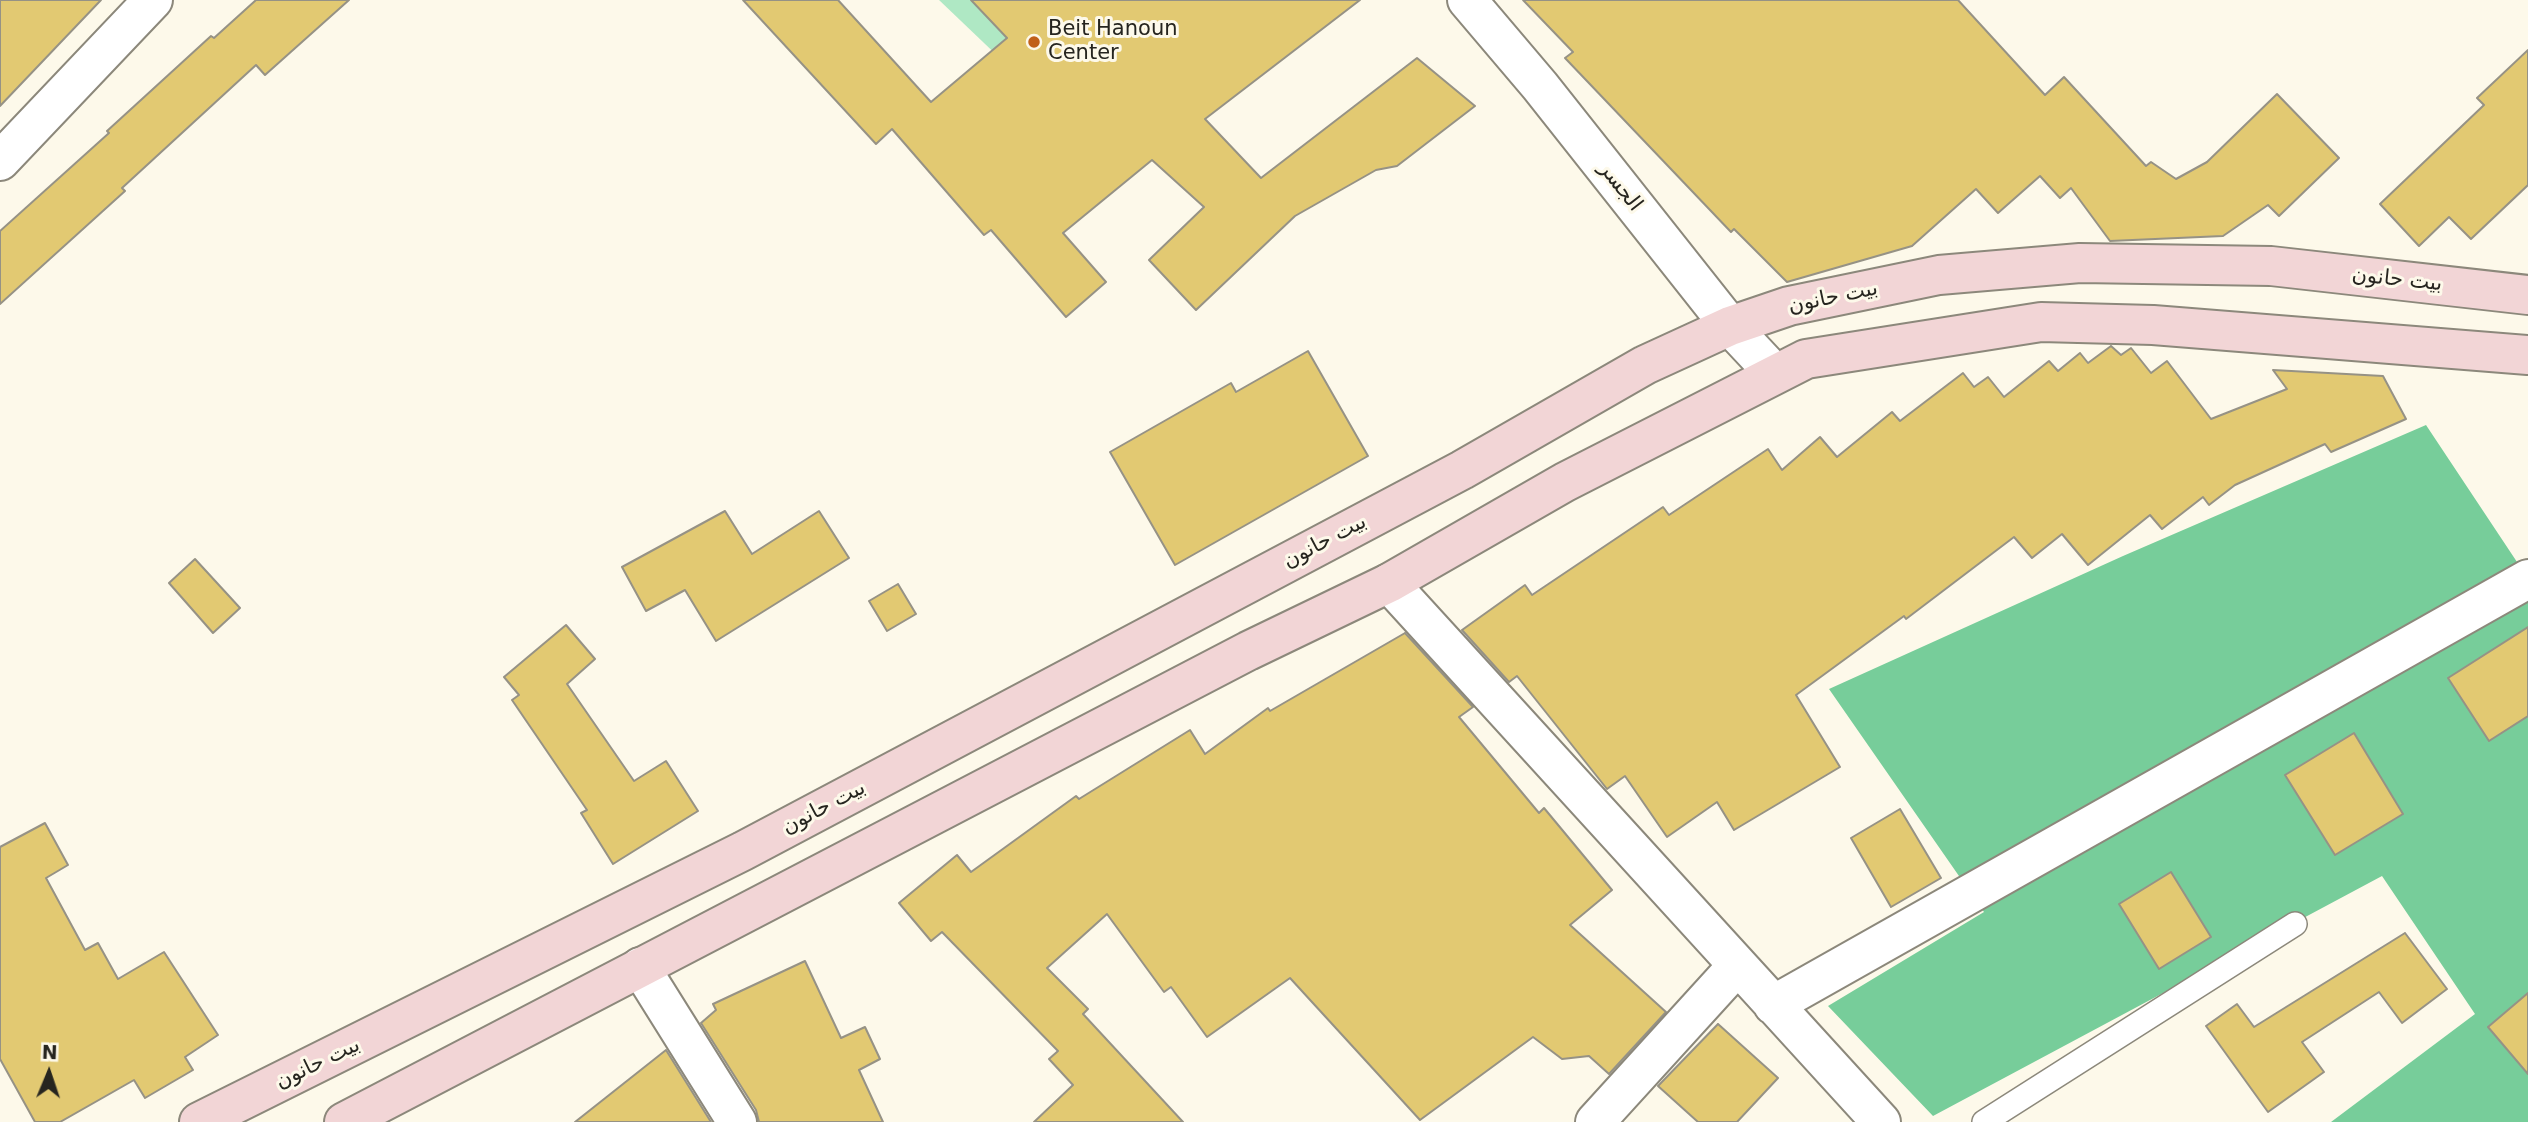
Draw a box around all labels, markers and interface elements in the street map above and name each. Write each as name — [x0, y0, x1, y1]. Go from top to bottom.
place label: Beit Hanoun Center — [1048, 17, 1178, 67]
marker: Beit Hanoun Center — [1026, 34, 1042, 50]
street label: الجسر — [1593, 157, 1647, 217]
street label: بيت حانون — [2350, 263, 2444, 297]
street label: بيت حانون — [1786, 276, 1880, 320]
street label: بيت حانون — [1279, 510, 1371, 574]
street label: بيت حانون — [778, 776, 870, 840]
street label: بيت حانون — [272, 1033, 364, 1095]
north arrow — [14, 1038, 84, 1108]
text: N — [41, 1041, 58, 1063]

